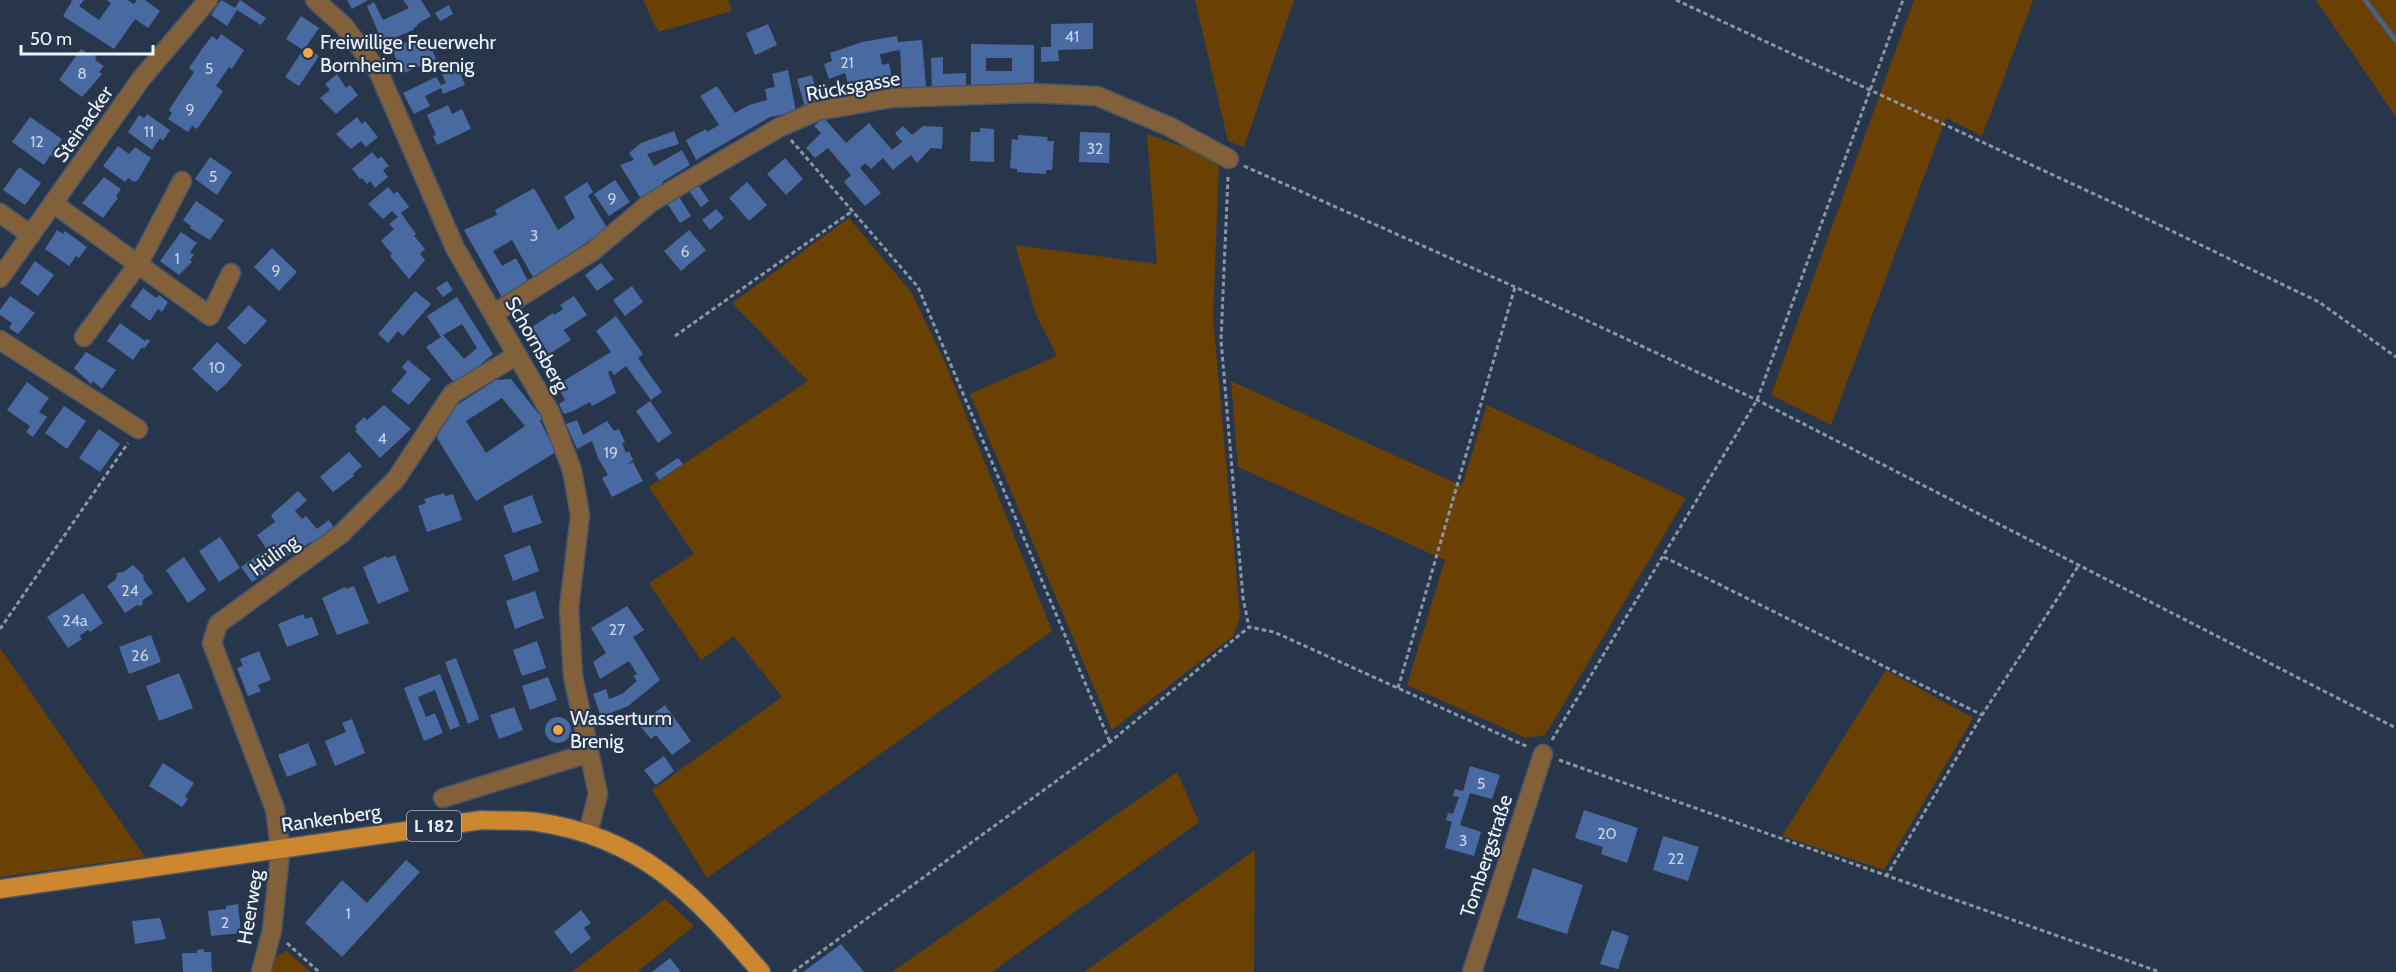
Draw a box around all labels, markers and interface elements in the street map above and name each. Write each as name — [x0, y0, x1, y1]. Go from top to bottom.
scale bar — [21, 18, 153, 56]
house number: 41 — [1065, 27, 1079, 46]
text: 50 m — [30, 28, 72, 50]
place label: Freiwillige Feuerwehr Bornheim - Brenig — [320, 30, 497, 77]
marker: Freiwillige Feuerwehr Bornheim - Brenig — [301, 46, 315, 60]
house number: 21 — [840, 53, 854, 72]
house number: 5 — [205, 59, 213, 78]
house number: 8 — [77, 64, 87, 83]
street label: Rücksgasse — [804, 66, 902, 106]
street label: Steinacker — [48, 81, 118, 167]
house number: 9 — [185, 100, 195, 119]
house number: 11 — [144, 122, 154, 141]
house number: 12 — [30, 132, 44, 151]
house number: 32 — [1086, 139, 1104, 158]
house number: 5 — [209, 167, 217, 186]
house number: 9 — [607, 189, 617, 208]
house number: 3 — [530, 226, 538, 245]
house number: 6 — [680, 242, 690, 261]
house number: 1 — [174, 249, 180, 268]
house number: 9 — [271, 261, 281, 280]
street label: Schornsberg — [500, 292, 574, 397]
house number: 10 — [209, 358, 225, 377]
house number: 4 — [377, 429, 387, 448]
house number: 19 — [604, 443, 618, 462]
street label: Hüling — [245, 529, 304, 581]
house number: 24 — [121, 581, 139, 600]
house number: 24a — [62, 611, 88, 630]
house number: 27 — [609, 620, 625, 639]
house number: 26 — [131, 646, 149, 665]
place label: Wasserturm Brenig — [570, 706, 672, 753]
marker: Wasserturm Brenig — [551, 723, 565, 737]
house number: 5 — [1477, 774, 1485, 793]
street label: Tombergstraße — [1455, 792, 1517, 920]
street label: Rankenberg — [280, 799, 383, 837]
road number: L 182 — [407, 811, 461, 841]
house number: 20 — [1597, 824, 1617, 843]
house number: 3 — [1459, 831, 1467, 850]
house number: 22 — [1668, 849, 1684, 868]
street label: Heerweg — [232, 867, 268, 946]
house number: 1 — [345, 904, 351, 923]
house number: 2 — [221, 913, 229, 932]

